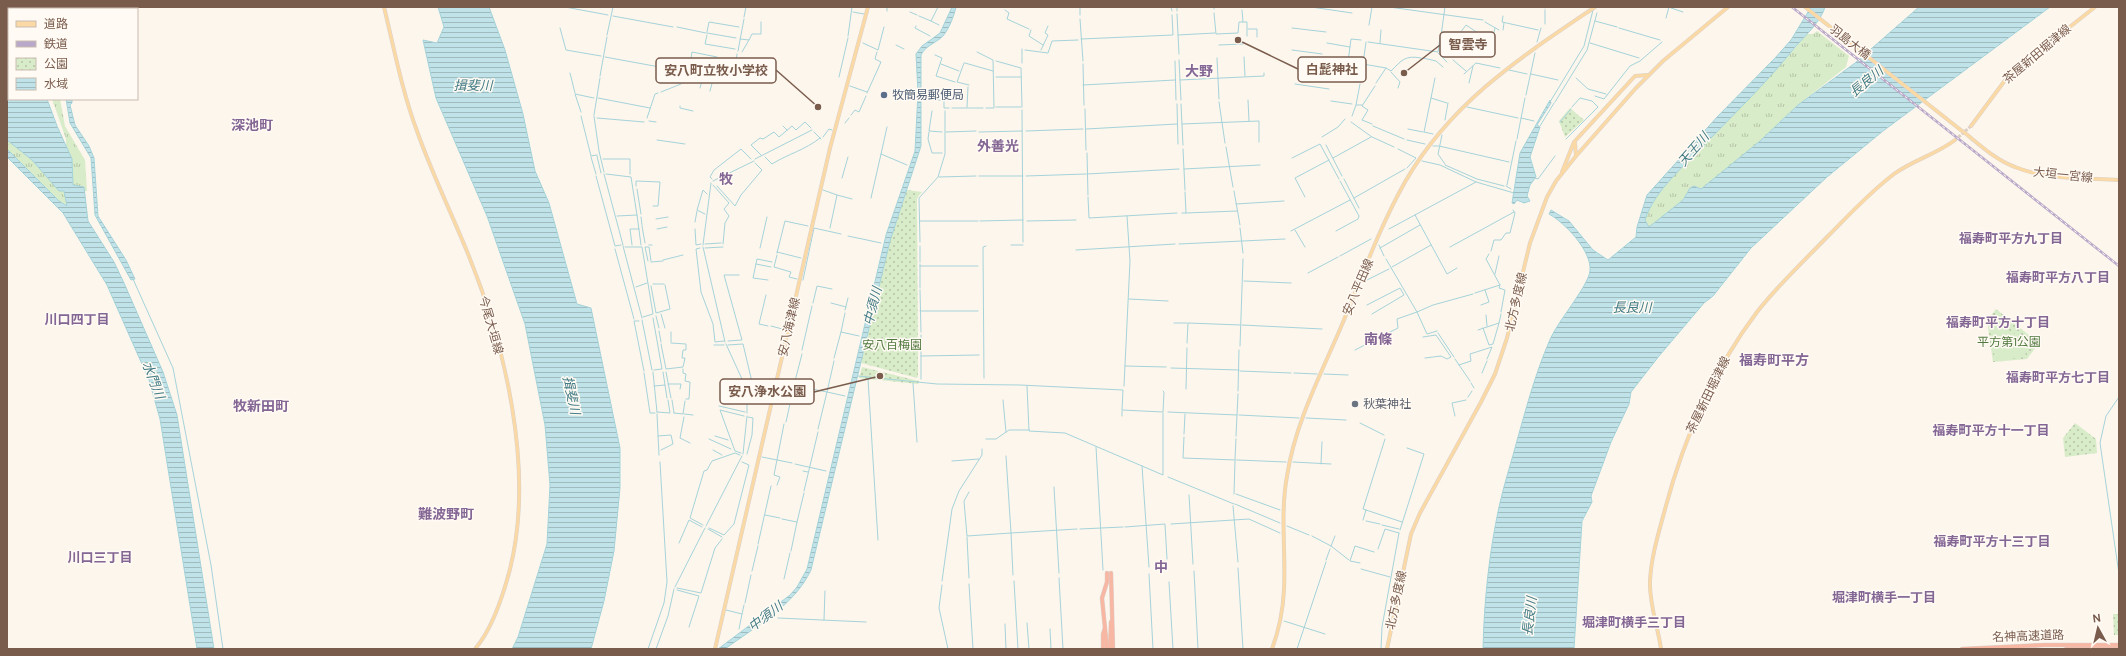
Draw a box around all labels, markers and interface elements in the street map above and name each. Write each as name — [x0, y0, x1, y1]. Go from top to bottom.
legend — [8, 8, 138, 100]
text: 道路 — [44, 16, 68, 32]
street label: 羽島大橋 — [1826, 21, 1874, 63]
street label: 茶屋新田堀津線 — [2000, 21, 2074, 87]
callout: 智雲寺 — [1440, 32, 1495, 57]
text: 鉄道 — [44, 36, 68, 52]
text: 智雲寺 — [1448, 36, 1488, 53]
text: 公園 — [44, 56, 68, 72]
callout: 白髭神社 — [1298, 57, 1366, 82]
callout: 安八町立牧小学校 — [656, 58, 776, 83]
text: 白髭神社 — [1306, 61, 1358, 78]
water label: 長良川 — [1846, 61, 1888, 100]
text: 安八町立牧小学校 — [664, 62, 768, 79]
district label: 大野 — [1185, 62, 1213, 80]
text: 水域 — [44, 76, 68, 92]
water label: 揖斐川 — [453, 77, 494, 94]
place label: 牧簡易郵便局 — [892, 87, 964, 103]
marker: 牧簡易郵便局 — [879, 90, 889, 100]
district label: 深池町 — [231, 116, 273, 134]
water label: 天王川 — [1674, 128, 1714, 170]
district label: 外善光 — [977, 137, 1019, 155]
street label: 大垣一宮線 — [2032, 164, 2094, 186]
district label: 牧 — [719, 170, 733, 188]
district label: 福寿町平方九丁目 — [1959, 230, 2063, 247]
street label: 安八平田線 — [1339, 256, 1377, 318]
district label: 福寿町平方八丁目 — [2006, 269, 2110, 286]
street label: 北方多度線 — [1501, 271, 1531, 333]
water label: 中須川 — [860, 283, 886, 327]
street label: 今尾大垣線 — [475, 294, 507, 356]
street label: 安八海津線 — [774, 296, 804, 358]
water label: 長良川 — [1612, 299, 1653, 316]
district label: 川口四丁目 — [44, 311, 110, 328]
district label: 福寿町平方十丁目 — [1946, 314, 2050, 331]
district label: 南條 — [1364, 330, 1392, 348]
park label: 平方第1公園 — [1977, 334, 2041, 350]
park label: 安八百梅園 — [862, 337, 922, 353]
district label: 福寿町平方 — [1739, 351, 1809, 369]
street label: 茶屋新田堀津線 — [1682, 354, 1734, 436]
water label: 水門川 — [139, 359, 169, 403]
district label: 福寿町平方七丁目 — [2006, 369, 2110, 386]
water label: 揖斐川 — [559, 374, 584, 418]
callout: 安八浄水公園 — [720, 379, 814, 404]
text: 安八浄水公園 — [728, 383, 806, 400]
place label: 秋葉神社 — [1363, 396, 1411, 412]
district label: 牧新田町 — [233, 397, 289, 415]
marker: 秋葉神社 — [1350, 399, 1360, 409]
district label: 福寿町平方十一丁目 — [1932, 422, 2050, 439]
district label: 難波野町 — [418, 505, 474, 523]
district label: 福寿町平方十三丁目 — [1933, 533, 2051, 550]
district label: 川口三丁目 — [67, 549, 133, 566]
district label: 中 — [1154, 558, 1168, 576]
street label: 北方多度線 — [1382, 569, 1410, 631]
district label: 堀津町横手一丁目 — [1832, 589, 1936, 606]
water label: 長良川 — [1519, 594, 1541, 636]
water label: 中須川 — [745, 597, 788, 635]
north arrow — [2078, 608, 2118, 648]
text: N — [2092, 611, 2102, 626]
district label: 堀津町横手三丁目 — [1582, 614, 1686, 631]
street label: 名神高速道路 — [1992, 627, 2064, 645]

